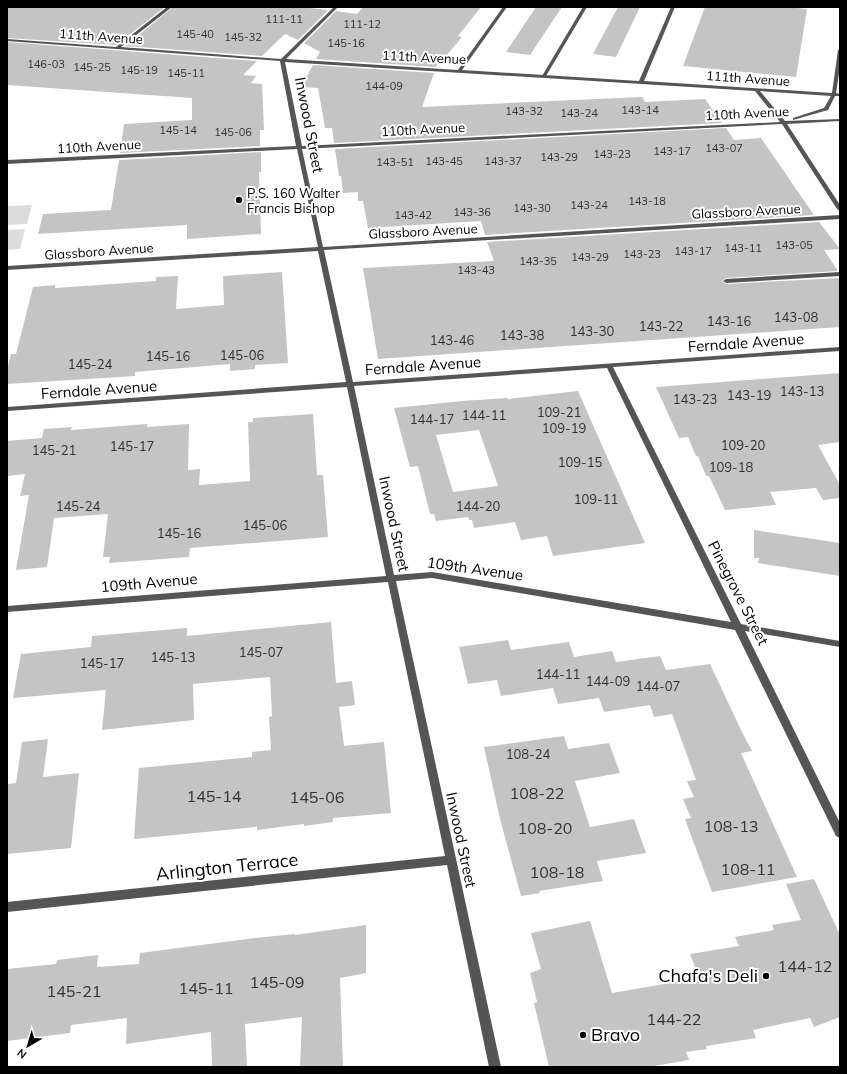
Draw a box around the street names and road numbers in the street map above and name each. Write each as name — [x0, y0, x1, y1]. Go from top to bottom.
street label: 111th Avenue — [58, 25, 144, 47]
street label: 111th Avenue — [382, 47, 466, 67]
street label: 111th Avenue — [705, 67, 791, 89]
street label: Inwood Street — [291, 75, 328, 174]
street label: 110th Avenue — [705, 103, 789, 123]
street label: 110th Avenue — [381, 119, 465, 139]
street label: 110th Avenue — [57, 136, 141, 156]
street label: Glassboro Avenue — [691, 200, 801, 222]
street label: Glassboro Avenue — [368, 220, 478, 242]
street label: Glassboro Avenue — [44, 239, 154, 263]
street label: Ferndale Avenue — [687, 329, 805, 356]
street label: Ferndale Avenue — [364, 352, 482, 379]
street label: Ferndale Avenue — [40, 376, 158, 403]
street label: Inwood Street — [375, 474, 414, 573]
street label: Pinegrove Street — [704, 537, 773, 648]
street label: 109th Avenue — [426, 552, 525, 585]
street label: 109th Avenue — [100, 569, 198, 596]
street label: Inwood Street — [442, 790, 481, 889]
street label: Arlington Terrace — [155, 848, 299, 885]

